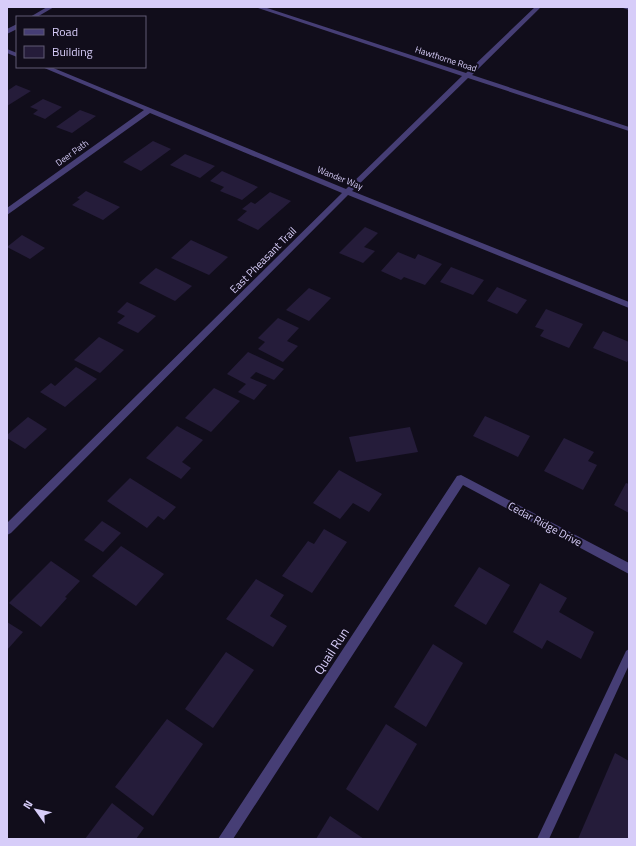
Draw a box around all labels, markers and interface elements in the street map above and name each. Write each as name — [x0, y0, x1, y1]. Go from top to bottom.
legend — [16, 16, 146, 68]
text: Road — [52, 22, 78, 41]
text: Building — [52, 42, 93, 61]
street label: Hawthorne Road — [414, 42, 479, 75]
street label: Deer Path — [53, 136, 91, 169]
street label: Wander Way — [315, 162, 366, 193]
street label: East Pheasant Trail — [226, 223, 300, 297]
street label: Cedar Ridge Drive — [505, 498, 585, 550]
street label: Quail Run — [308, 623, 354, 678]
north arrow — [16, 790, 56, 830]
text: N — [19, 797, 36, 812]

